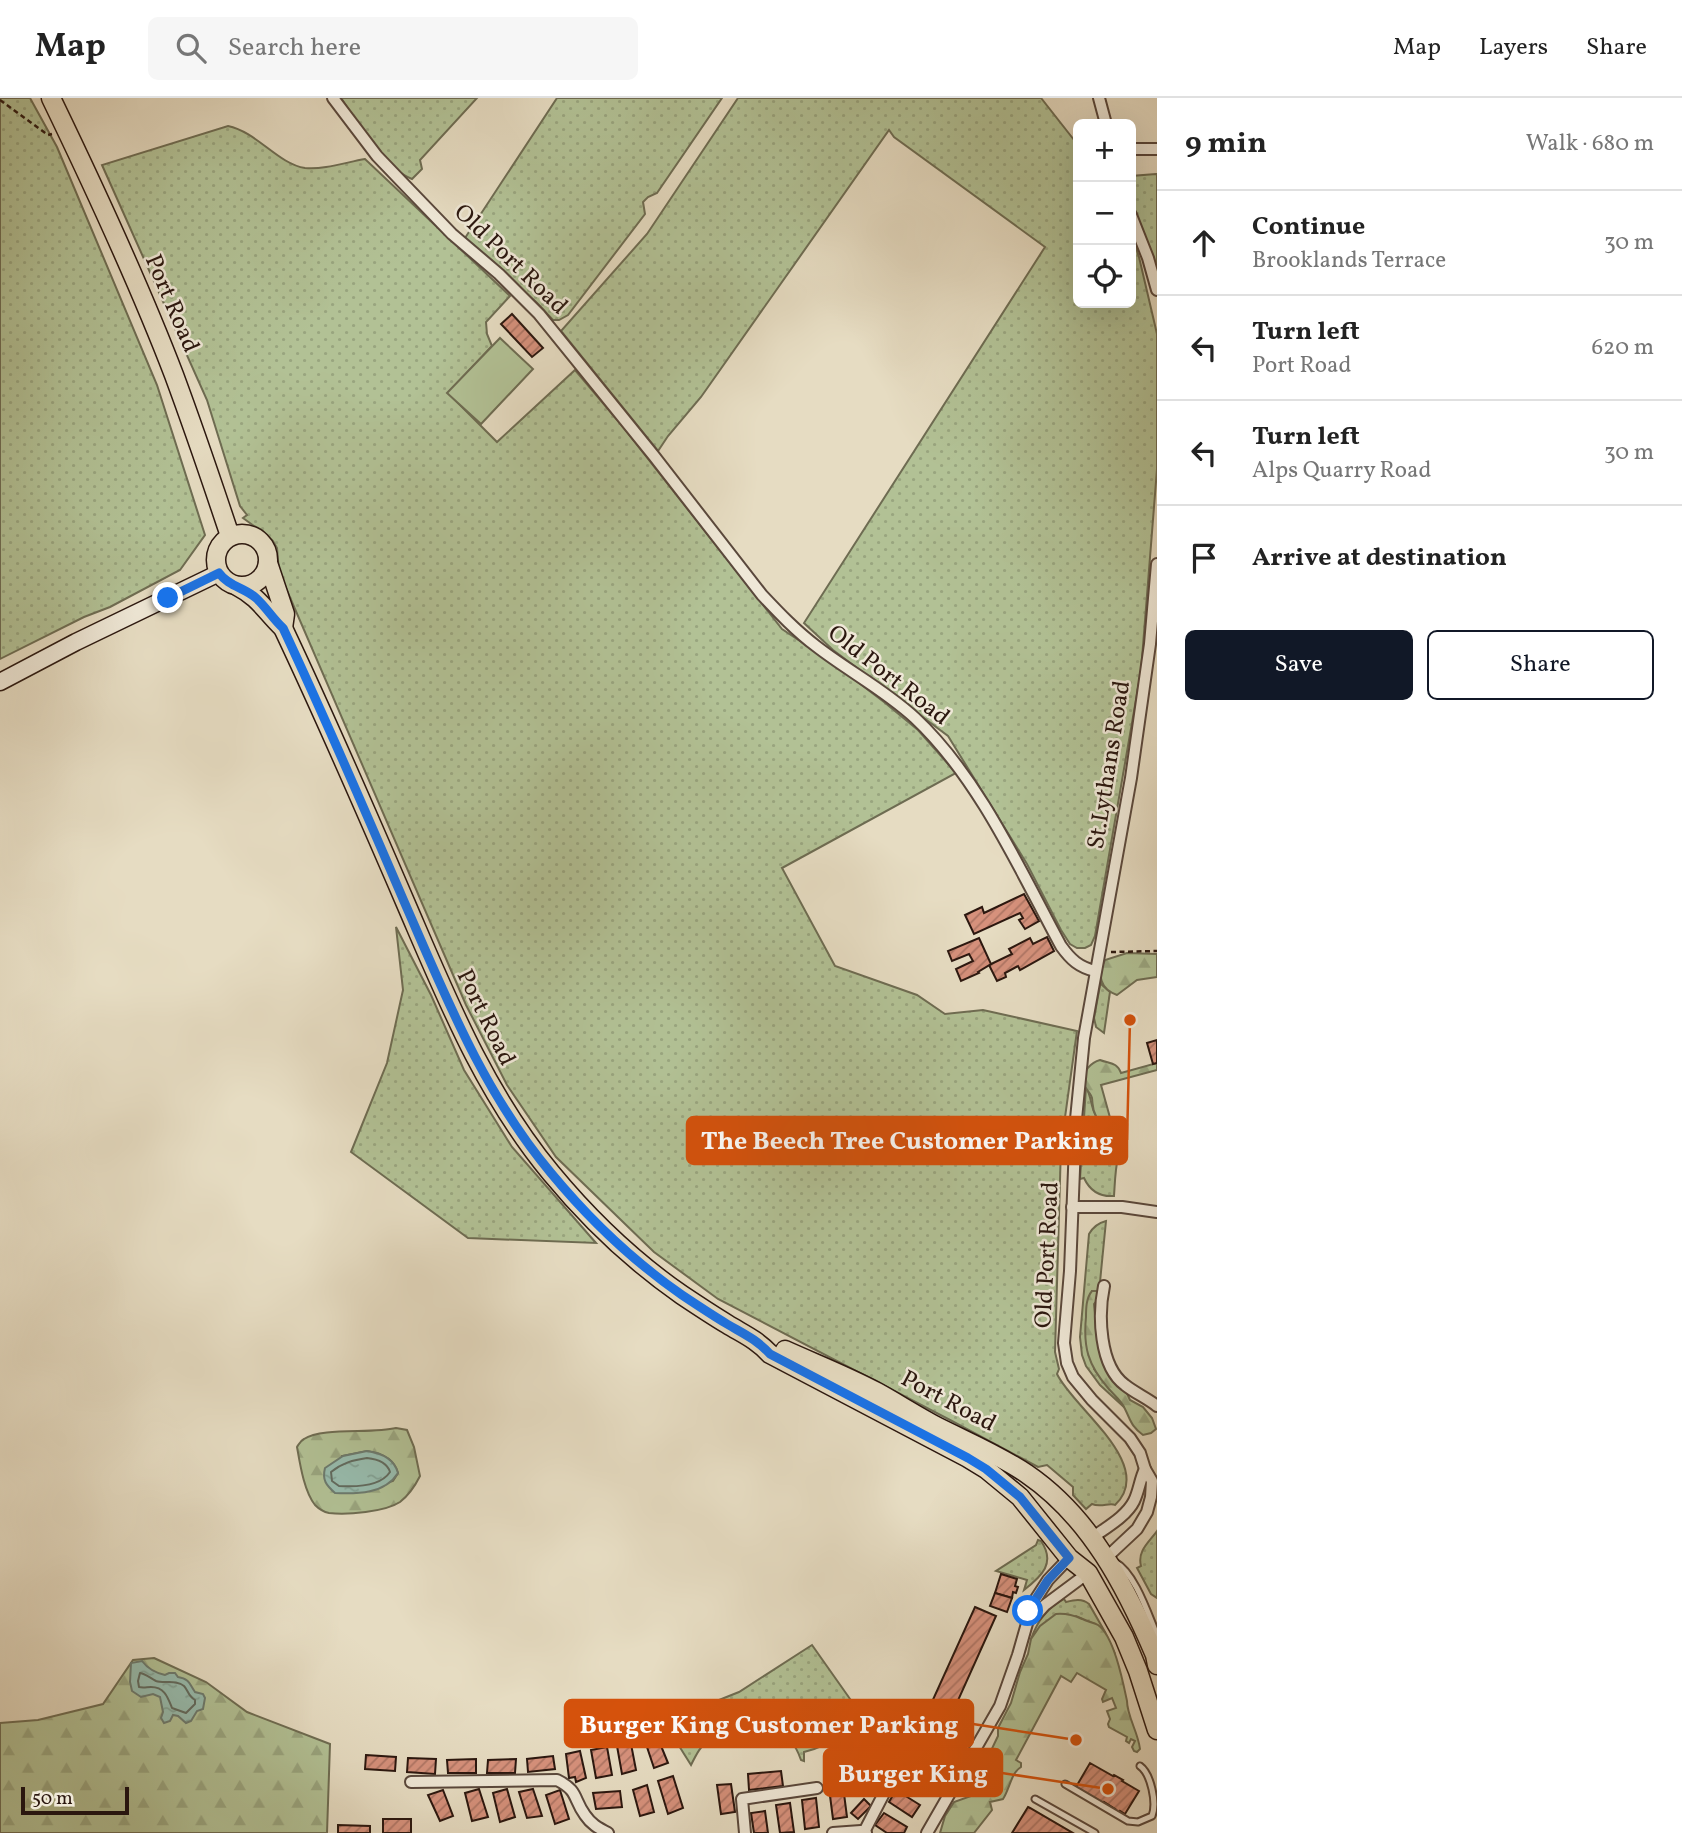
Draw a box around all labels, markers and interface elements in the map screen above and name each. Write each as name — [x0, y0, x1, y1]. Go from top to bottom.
search box — [148, 17, 638, 80]
text: Map — [35, 25, 106, 71]
icon: search — [172, 29, 210, 67]
text: Search here — [228, 30, 361, 66]
text: Map — [1393, 31, 1441, 65]
text: Layers — [1479, 31, 1548, 65]
text: Share — [1586, 31, 1647, 65]
map controls — [1073, 119, 1136, 308]
button: + — [1073, 119, 1136, 182]
text: 9 min — [1185, 123, 1267, 165]
text: Walk · 680 m — [1526, 128, 1654, 160]
button: − — [1073, 182, 1136, 245]
street label: Old Port Road — [445, 197, 575, 323]
text: Continue — [1252, 209, 1365, 245]
icon: ahead — [1185, 224, 1223, 262]
text: 30 m — [1604, 227, 1654, 259]
button: locate — [1073, 245, 1136, 308]
text: Brooklands Terrace — [1252, 245, 1446, 277]
street label: Port Road — [135, 250, 207, 358]
text: Turn left — [1252, 314, 1360, 350]
icon: left — [1185, 329, 1223, 367]
text: 620 m — [1591, 332, 1654, 364]
text: Port Road — [1252, 350, 1351, 382]
text: Turn left — [1252, 419, 1360, 455]
icon: left — [1185, 434, 1223, 472]
text: 30 m — [1604, 437, 1654, 469]
text: Alps Quarry Road — [1252, 455, 1432, 487]
icon: arrive — [1185, 539, 1223, 577]
text: Arrive at destination — [1252, 540, 1507, 576]
route end — [152, 582, 183, 613]
street label: Old Port Road — [820, 617, 956, 735]
button: Save — [1185, 630, 1413, 700]
button: Share — [1427, 630, 1654, 700]
street label: St.Lythans Road — [1080, 678, 1140, 852]
street label: Port Road — [447, 964, 523, 1072]
callout: The Beech Tree Customer Parking — [687, 1117, 1127, 1164]
text: The Beech Tree Customer Parking — [701, 1124, 1113, 1160]
street label: Old Port Road — [1027, 1181, 1069, 1329]
street label: Port Road — [894, 1363, 1002, 1441]
route start — [1012, 1595, 1043, 1626]
callout: Burger King Customer Parking — [565, 1700, 973, 1747]
text: Burger King Customer Parking — [579, 1708, 959, 1744]
callout: Burger King — [824, 1749, 1002, 1796]
text: Burger King — [838, 1757, 988, 1793]
scale bar — [21, 1784, 130, 1816]
text: 50 m — [32, 1786, 73, 1812]

